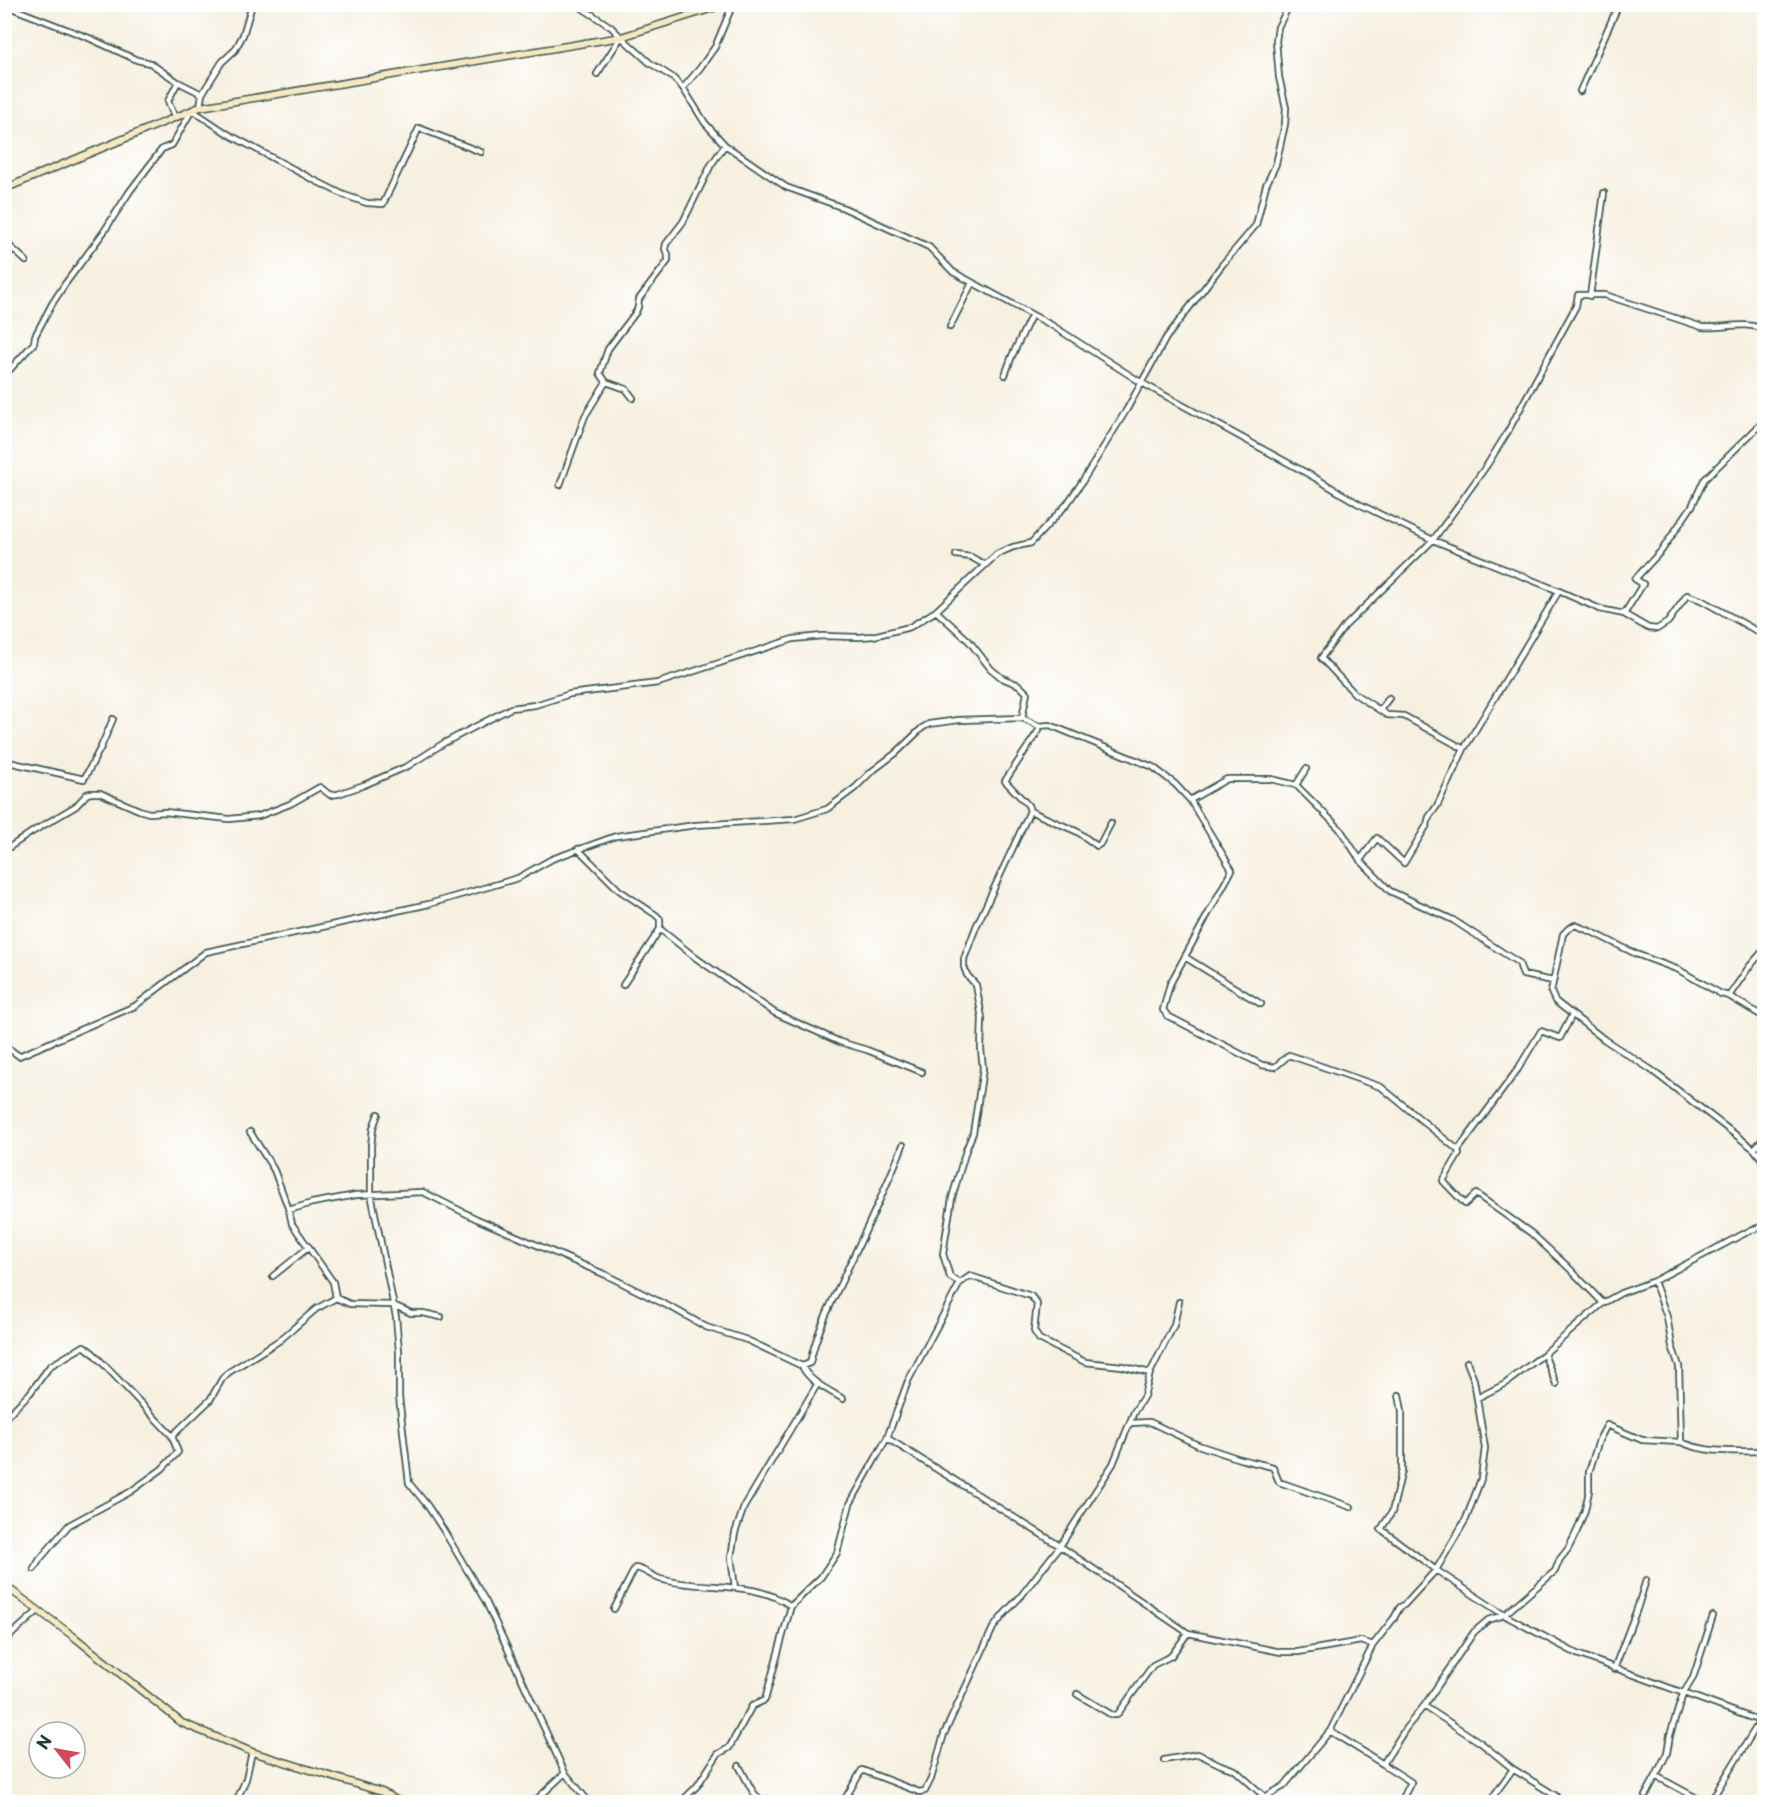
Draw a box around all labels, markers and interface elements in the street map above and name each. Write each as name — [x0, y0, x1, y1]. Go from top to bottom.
north arrow — [27, 1720, 87, 1780]
text: N — [30, 1730, 57, 1753]

